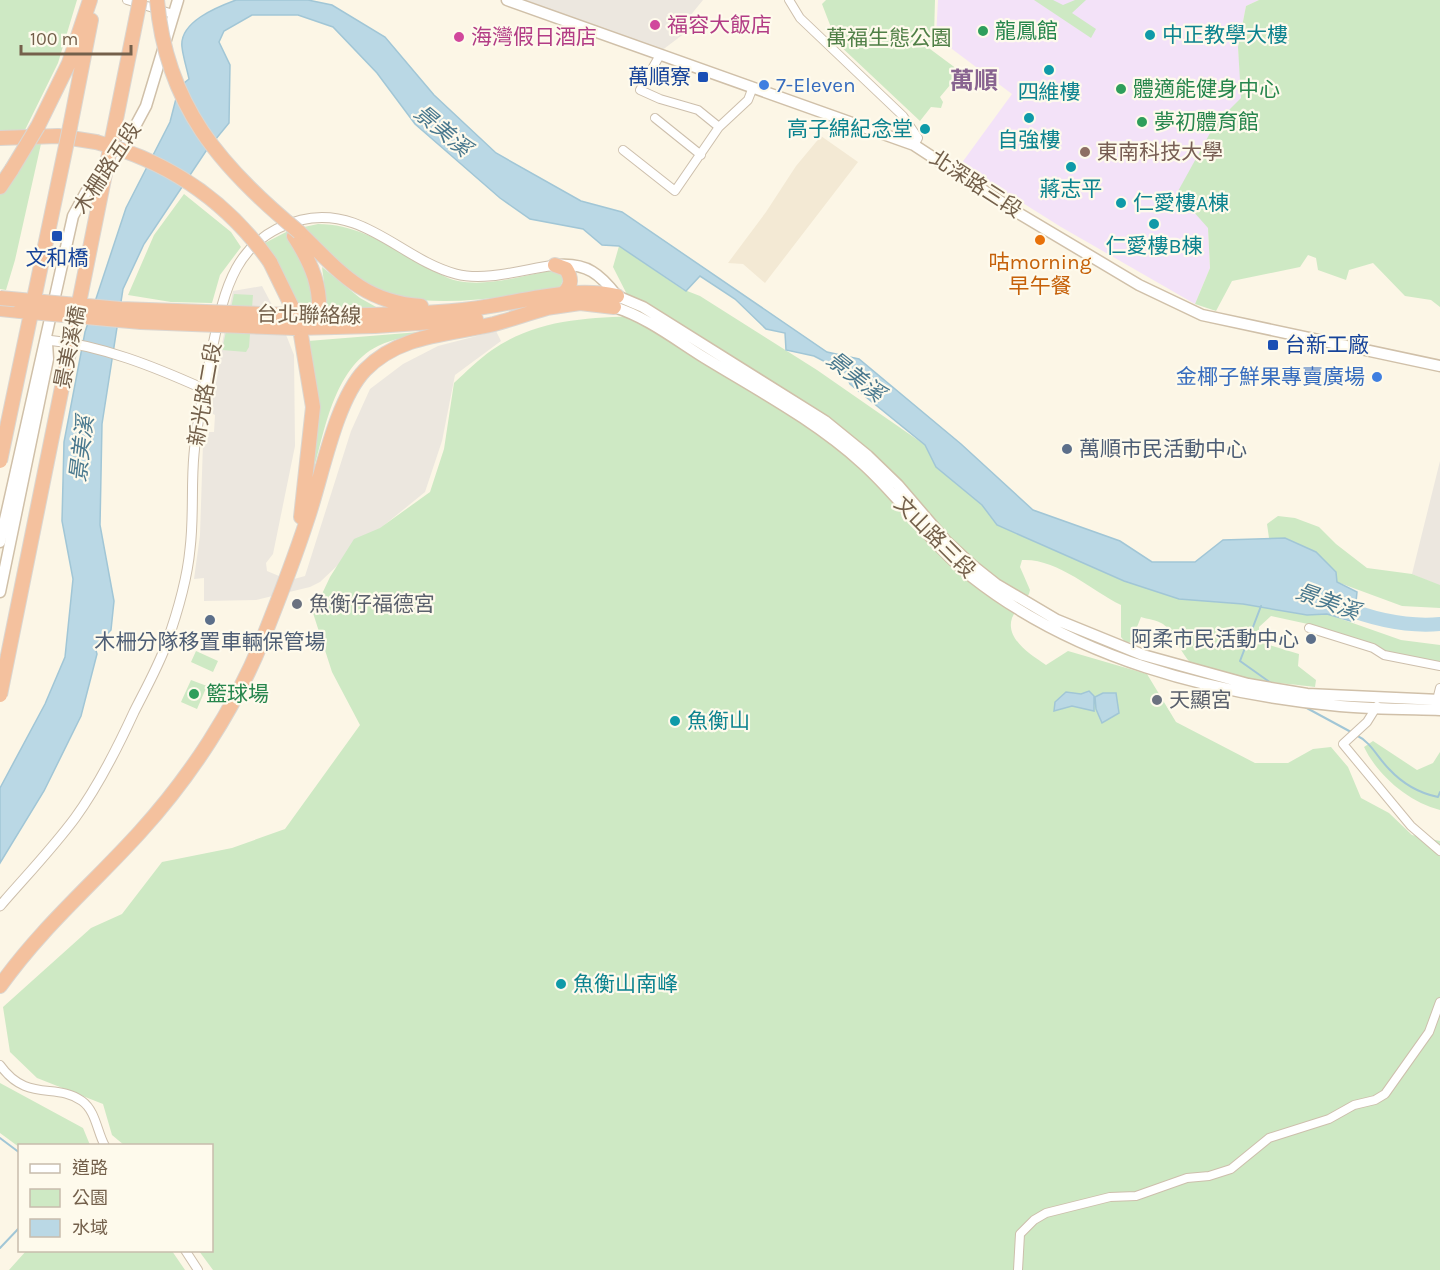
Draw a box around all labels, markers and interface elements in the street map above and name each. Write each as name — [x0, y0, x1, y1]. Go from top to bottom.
place label: 福容大飯店 — [667, 13, 772, 37]
scale bar — [21, 18, 130, 56]
marker: 福容大飯店 — [648, 18, 662, 32]
place label: 龍鳳館 — [995, 19, 1058, 43]
place label: 中正教學大樓 — [1162, 23, 1288, 47]
marker: 龍鳳館 — [976, 24, 990, 38]
place label: 海灣假日酒店 — [471, 25, 597, 49]
park label: 萬福生態公園 — [826, 26, 952, 50]
text: 100 m — [30, 28, 78, 50]
marker: 中正教學大樓 — [1143, 28, 1157, 42]
marker: 海灣假日酒店 — [452, 30, 466, 44]
marker: 四維樓 — [1042, 63, 1056, 77]
place label: 萬順寮 — [628, 65, 691, 89]
district label: 萬順 — [950, 67, 998, 95]
marker: 萬順寮 — [696, 70, 710, 84]
place label: 7-Eleven — [776, 73, 856, 97]
place label: 體適能健身中心 — [1133, 77, 1280, 101]
marker: 7-Eleven — [757, 78, 771, 92]
place label: 四維樓 — [1018, 80, 1081, 104]
marker: 體適能健身中心 — [1114, 82, 1128, 96]
water label: 景美溪 — [409, 100, 478, 164]
place label: 夢初體育館 — [1154, 110, 1259, 134]
marker: 自強樓 — [1022, 111, 1036, 125]
marker: 夢初體育館 — [1135, 115, 1149, 129]
street label: 木柵路五段 — [68, 117, 146, 219]
place label: 高子綿紀念堂 — [787, 117, 913, 141]
marker: 高子綿紀念堂 — [918, 122, 932, 136]
place label: 自強樓 — [998, 128, 1061, 152]
place label: 東南科技大學 — [1097, 140, 1223, 164]
street label: 北深路三段 — [925, 145, 1027, 223]
marker: 東南科技大學 — [1078, 145, 1092, 159]
marker: 蔣志平 — [1064, 160, 1078, 174]
place label: 蔣志平 — [1040, 177, 1103, 201]
place label: 仁愛樓A棟 — [1133, 191, 1229, 215]
marker: 仁愛樓A棟 — [1114, 196, 1128, 210]
marker: 仁愛樓B棟 — [1147, 217, 1161, 231]
marker: 文和橋 — [50, 229, 64, 243]
marker: 咕morning 早午餐 — [1033, 233, 1047, 247]
place label: 仁愛樓B棟 — [1105, 234, 1203, 258]
place label: 文和橋 — [26, 246, 89, 270]
place label: 咕morning 早午餐 — [988, 250, 1092, 298]
street label: 台北聯絡線 — [256, 302, 362, 328]
street label: 景美溪橋 — [50, 303, 90, 391]
place label: 台新工廠 — [1285, 333, 1369, 357]
marker: 台新工廠 — [1266, 338, 1280, 352]
street label: 新光路二段 — [184, 340, 226, 448]
water label: 景美溪 — [821, 346, 892, 409]
place label: 金椰子鮮果專賣廣場 — [1176, 365, 1365, 389]
marker: 金椰子鮮果專賣廣場 — [1370, 370, 1384, 384]
water label: 景美溪 — [65, 412, 99, 483]
place label: 萬順市民活動中心 — [1079, 437, 1247, 461]
marker: 萬順市民活動中心 — [1060, 442, 1074, 456]
street label: 文山路三段 — [889, 491, 981, 583]
water label: 景美溪 — [1292, 578, 1366, 626]
place label: 魚衡仔福德宮 — [309, 592, 435, 616]
marker: 魚衡仔福德宮 — [290, 597, 304, 611]
marker: 木柵分隊移置車輛保管場 — [203, 613, 217, 627]
place label: 阿柔市民活動中心 — [1131, 627, 1299, 651]
place label: 木柵分隊移置車輛保管場 — [95, 630, 326, 654]
marker: 阿柔市民活動中心 — [1304, 632, 1318, 646]
place label: 籃球場 — [206, 682, 269, 706]
marker: 籃球場 — [187, 687, 201, 701]
place label: 天顯宮 — [1169, 688, 1232, 712]
marker: 天顯宮 — [1150, 693, 1164, 707]
place label: 魚衡山 — [687, 709, 750, 733]
marker: 魚衡山 — [668, 714, 682, 728]
place label: 魚衡山南峰 — [573, 972, 678, 996]
marker: 魚衡山南峰 — [554, 977, 568, 991]
legend — [18, 1144, 213, 1252]
text: 道路 — [72, 1157, 108, 1179]
text: 公園 — [72, 1187, 108, 1209]
text: 水域 — [72, 1217, 108, 1239]

